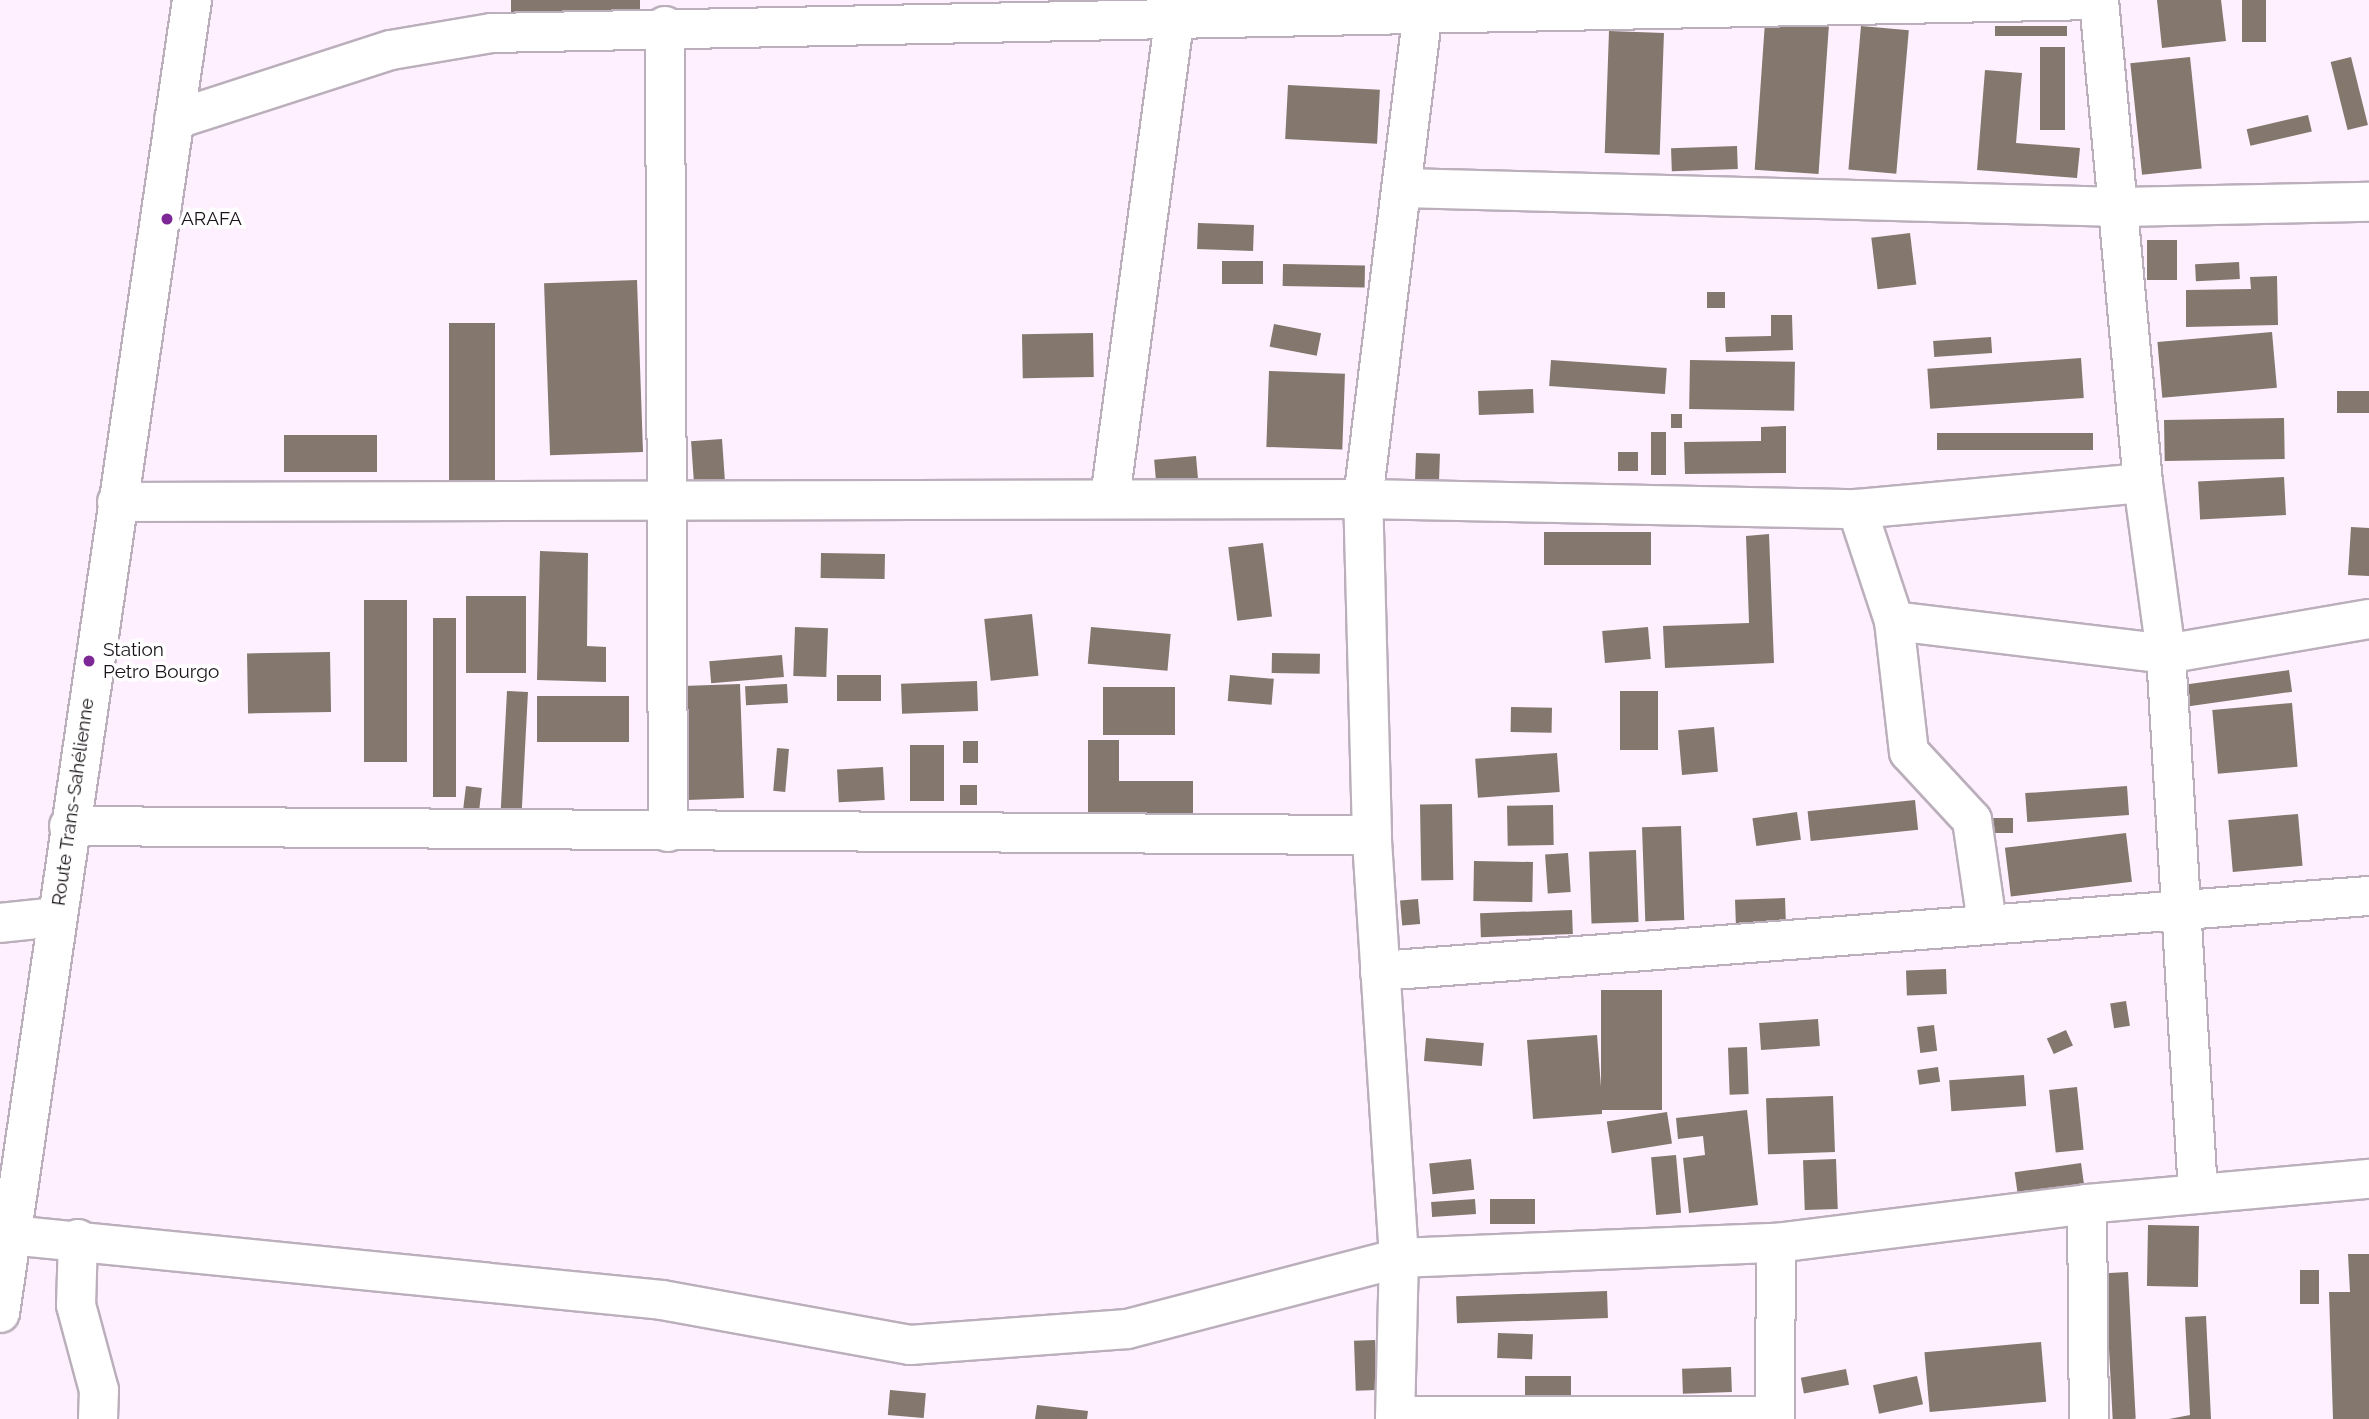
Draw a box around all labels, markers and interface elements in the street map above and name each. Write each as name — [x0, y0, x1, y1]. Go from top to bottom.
place label: ARAFA — [181, 208, 242, 230]
marker: ARAFA — [159, 211, 175, 227]
place label: Station Petro Bourgo — [103, 639, 219, 683]
marker: Station Petro Bourgo — [81, 653, 97, 669]
street label: Route Trans-Sahélienne — [47, 696, 99, 908]

